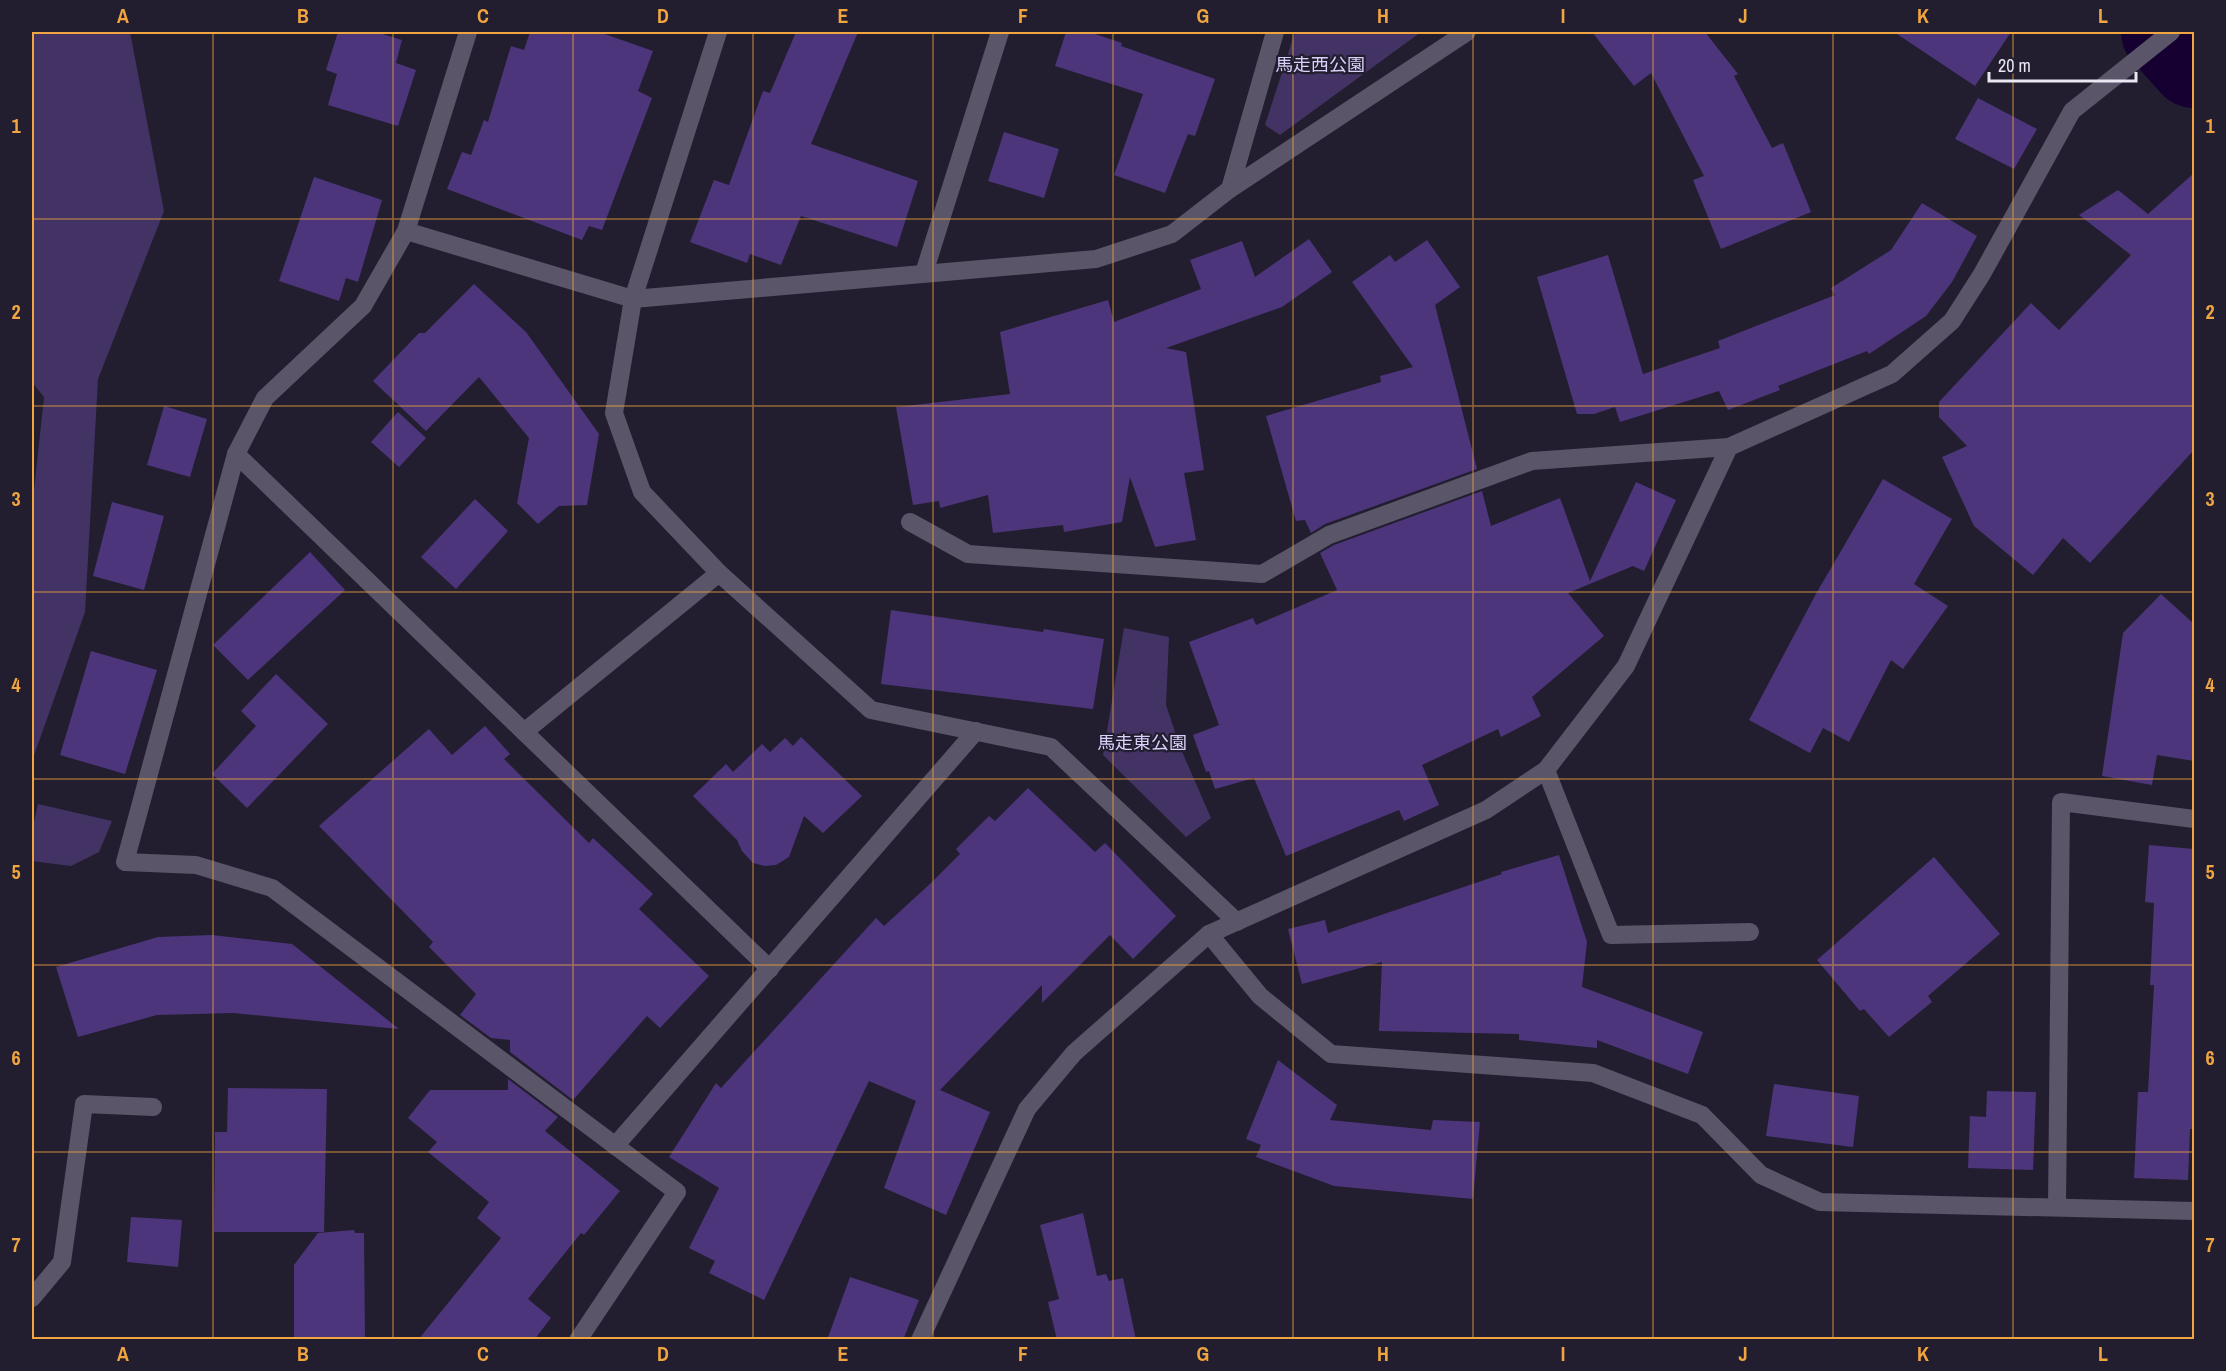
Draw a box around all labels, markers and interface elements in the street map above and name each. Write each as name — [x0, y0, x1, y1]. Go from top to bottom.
text: A — [117, 2, 129, 29]
text: B — [297, 2, 309, 29]
text: C — [477, 2, 489, 29]
text: D — [657, 2, 669, 29]
text: E — [838, 2, 849, 29]
text: F — [1018, 2, 1028, 29]
text: G — [1197, 2, 1209, 29]
text: H — [1377, 2, 1389, 29]
text: I — [1561, 2, 1565, 29]
text: J — [1738, 2, 1748, 29]
text: K — [1917, 2, 1929, 29]
text: L — [2098, 2, 2108, 29]
scale bar — [1989, 45, 2136, 83]
park label: 馬走西公園 — [1275, 52, 1365, 77]
text: 20 m — [1998, 53, 2031, 78]
text: 1 — [11, 112, 21, 139]
text: 1 — [2205, 112, 2215, 139]
text: 2 — [11, 298, 21, 325]
text: 2 — [2205, 298, 2215, 325]
text: 3 — [11, 485, 21, 512]
text: 3 — [2205, 485, 2215, 512]
text: 4 — [11, 671, 21, 698]
text: 4 — [2205, 671, 2215, 698]
park label: 馬走東公園 — [1097, 730, 1187, 755]
text: 5 — [11, 858, 21, 885]
text: 5 — [2205, 858, 2215, 885]
text: 6 — [11, 1044, 21, 1071]
text: 6 — [2205, 1044, 2215, 1071]
text: 7 — [11, 1231, 21, 1258]
text: 7 — [2205, 1231, 2215, 1258]
text: A — [117, 1340, 129, 1367]
text: B — [297, 1340, 309, 1367]
text: C — [477, 1340, 489, 1367]
text: D — [657, 1340, 669, 1367]
text: E — [838, 1340, 849, 1367]
text: F — [1018, 1340, 1028, 1367]
text: G — [1197, 1340, 1209, 1367]
text: H — [1377, 1340, 1389, 1367]
text: I — [1561, 1340, 1565, 1367]
text: J — [1738, 1340, 1748, 1367]
text: K — [1917, 1340, 1929, 1367]
text: L — [2098, 1340, 2108, 1367]

